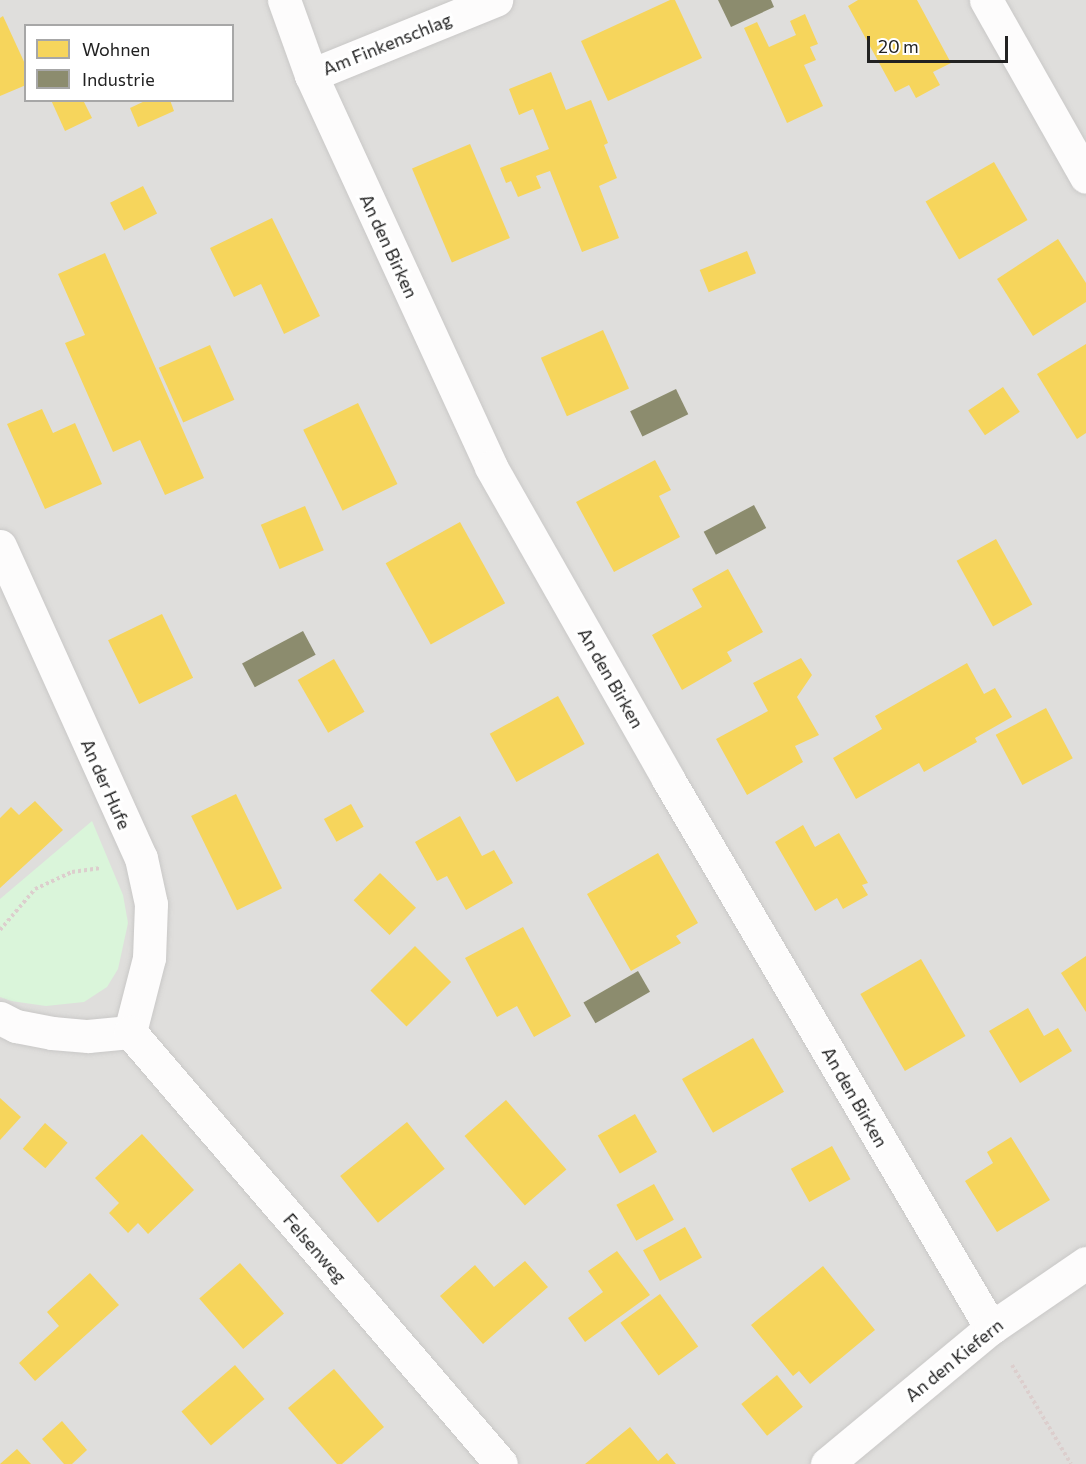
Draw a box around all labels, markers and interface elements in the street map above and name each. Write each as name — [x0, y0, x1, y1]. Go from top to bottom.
street label: Am Finkenschlag — [319, 8, 455, 80]
legend — [24, 24, 234, 102]
scale bar — [870, 24, 1011, 62]
text: 20 m — [878, 35, 919, 57]
text: Wohnen — [82, 38, 150, 60]
text: Industrie — [82, 68, 155, 90]
street label: An den Birken — [355, 190, 423, 302]
street label: An den Birken — [574, 624, 648, 732]
street label: An der Hufe — [77, 736, 135, 832]
street label: An den Birken — [818, 1043, 892, 1151]
street label: Felsenweg — [279, 1209, 351, 1287]
street label: An den Kiefern — [901, 1314, 1007, 1406]

